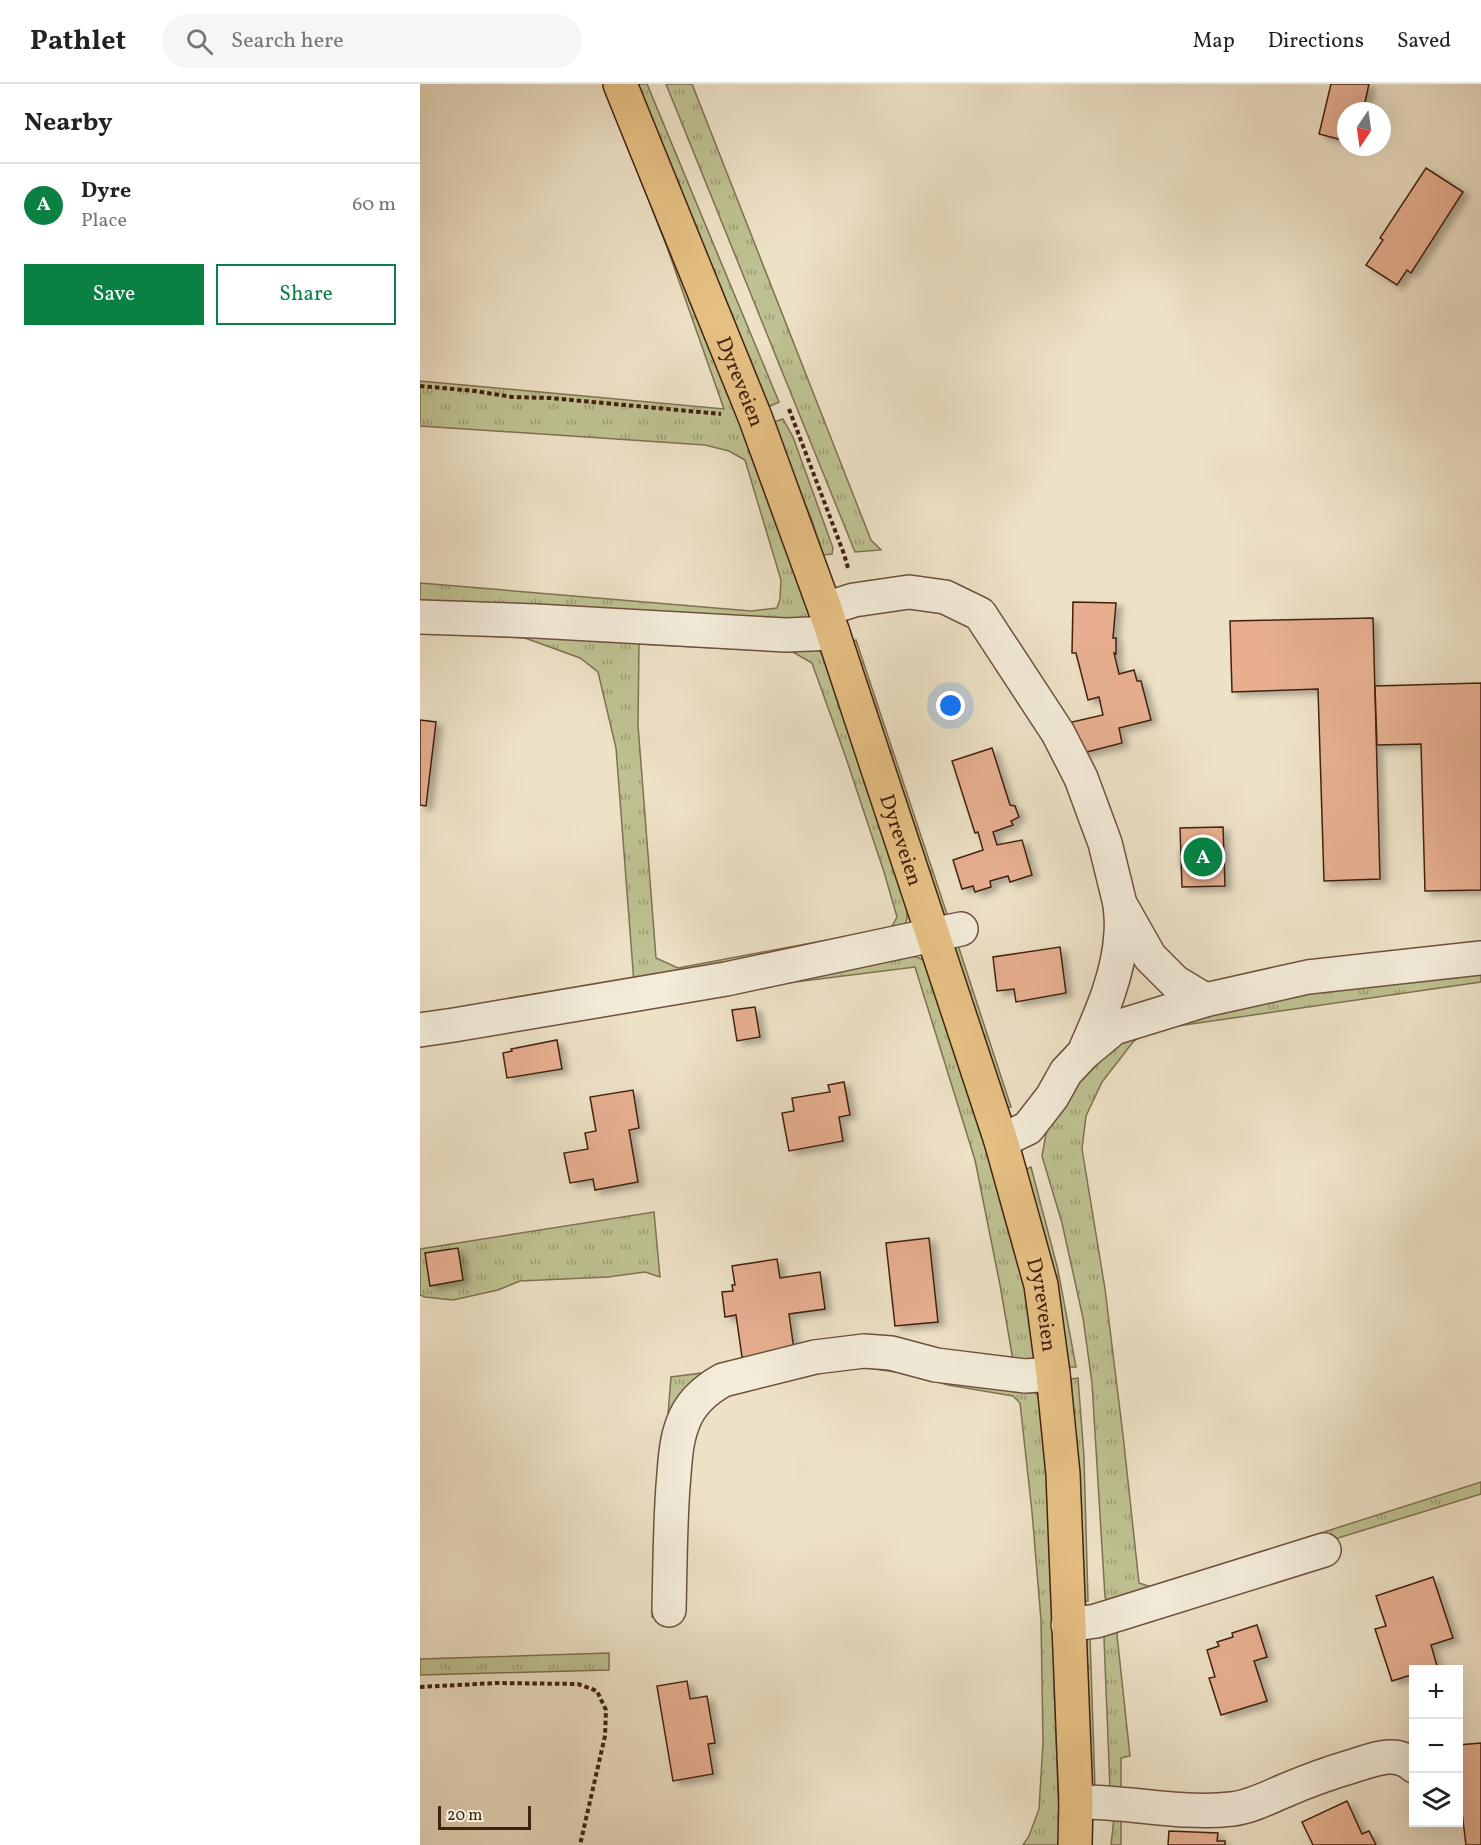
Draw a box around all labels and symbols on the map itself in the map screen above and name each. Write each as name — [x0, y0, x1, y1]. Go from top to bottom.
north arrow — [1337, 102, 1391, 156]
street label: Dyreveien — [708, 333, 770, 431]
your location — [936, 691, 965, 720]
street label: Dyreveien — [871, 791, 929, 890]
pin: A — [1184, 834, 1222, 880]
street label: Dyreveien — [1018, 1255, 1063, 1354]
scale bar — [438, 1803, 531, 1830]

